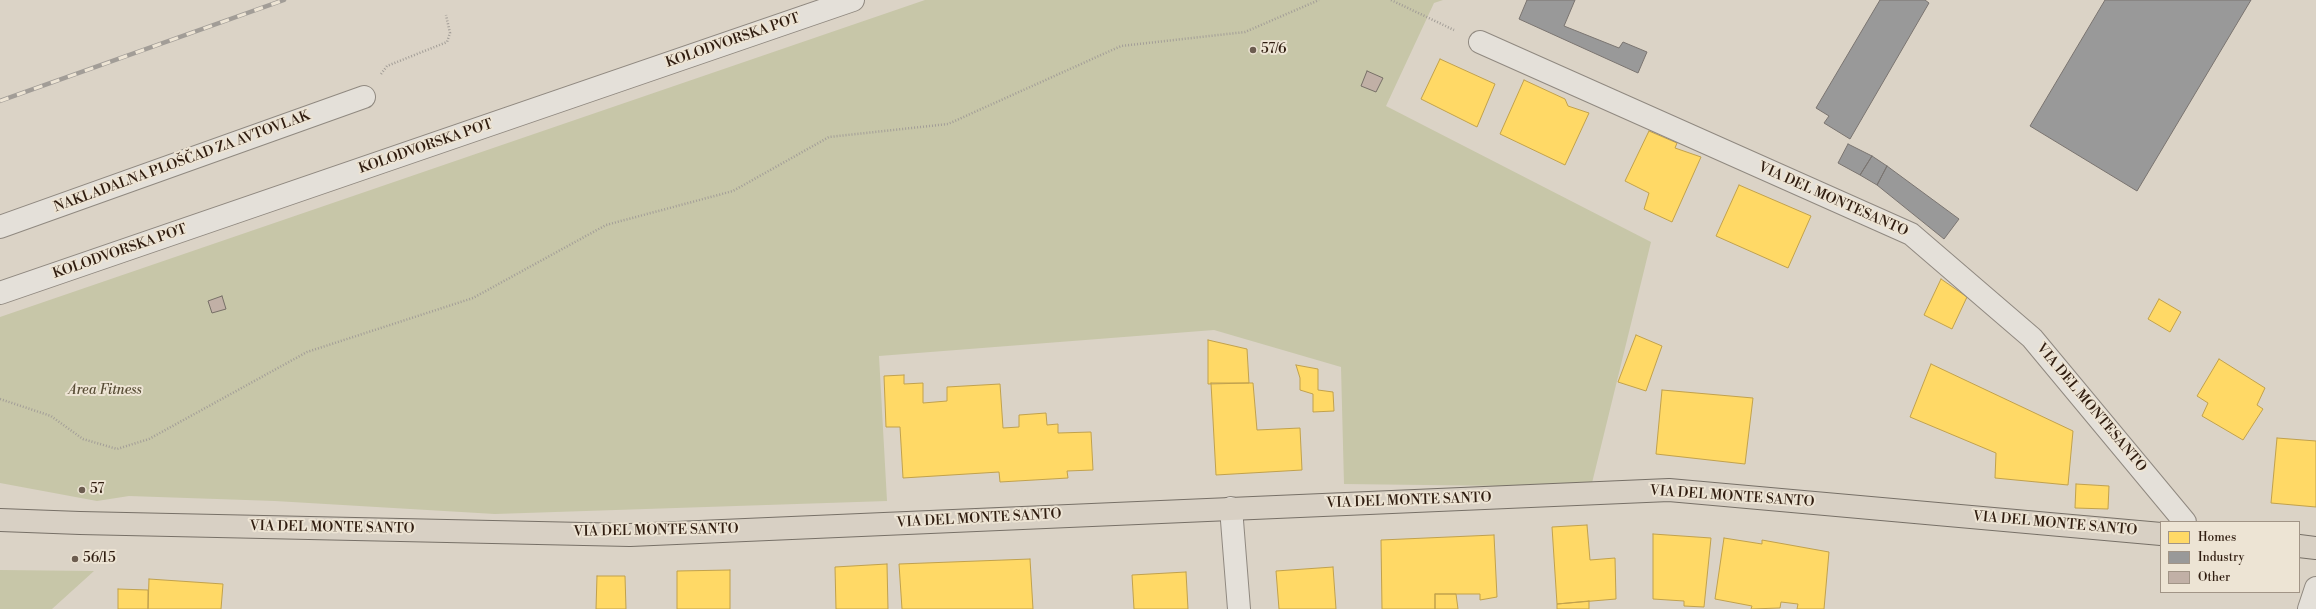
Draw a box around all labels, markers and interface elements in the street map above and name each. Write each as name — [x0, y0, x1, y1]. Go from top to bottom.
street label: KOLODVORSKA POT — [664, 10, 802, 72]
place label: 57/6 — [1261, 42, 1286, 58]
marker: 57/6 — [1248, 45, 1258, 55]
street label: NAKLADALNA PLOŠČAD ZA AVTOVLAK — [52, 108, 312, 216]
street label: KOLODVORSKA POT — [357, 116, 495, 178]
street label: VIA DEL MONTESANTO — [1755, 159, 1911, 241]
street label: KOLODVORSKA POT — [51, 221, 189, 283]
street label: VIA DEL MONTESANTO — [2032, 340, 2150, 476]
park label: Area Fitness — [68, 383, 142, 399]
place label: 57 — [90, 482, 104, 498]
street label: VIA DEL MONTE SANTO — [1649, 483, 1815, 511]
marker: 57 — [77, 485, 87, 495]
street label: VIA DEL MONTE SANTO — [1326, 490, 1492, 512]
street label: VIA DEL MONTE SANTO — [896, 506, 1062, 532]
street label: VIA DEL MONTE SANTO — [1972, 508, 2138, 540]
street label: VIA DEL MONTE SANTO — [249, 518, 415, 538]
street label: VIA DEL MONTE SANTO — [573, 521, 739, 541]
legend — [2160, 521, 2300, 593]
text: Homes — [2198, 530, 2236, 545]
text: Industry — [2198, 550, 2244, 565]
place label: 56/15 — [83, 551, 116, 567]
marker: 56/15 — [70, 554, 80, 564]
text: Other — [2198, 570, 2230, 585]

